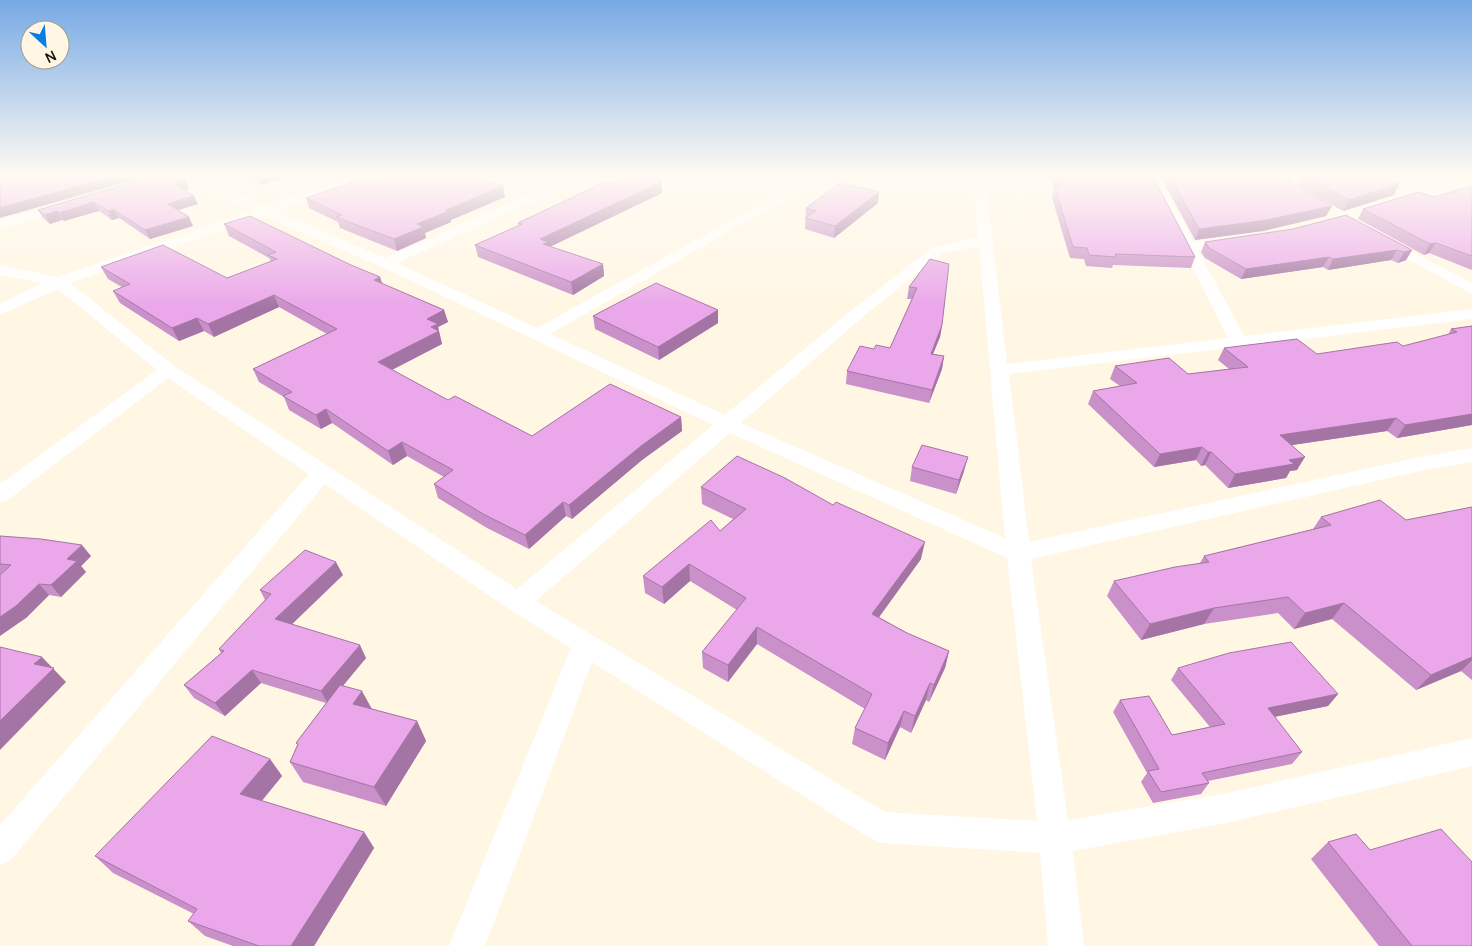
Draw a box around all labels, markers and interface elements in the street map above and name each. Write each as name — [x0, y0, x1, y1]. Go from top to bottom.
north arrow — [20, 20, 70, 70]
text: N — [42, 46, 60, 68]

